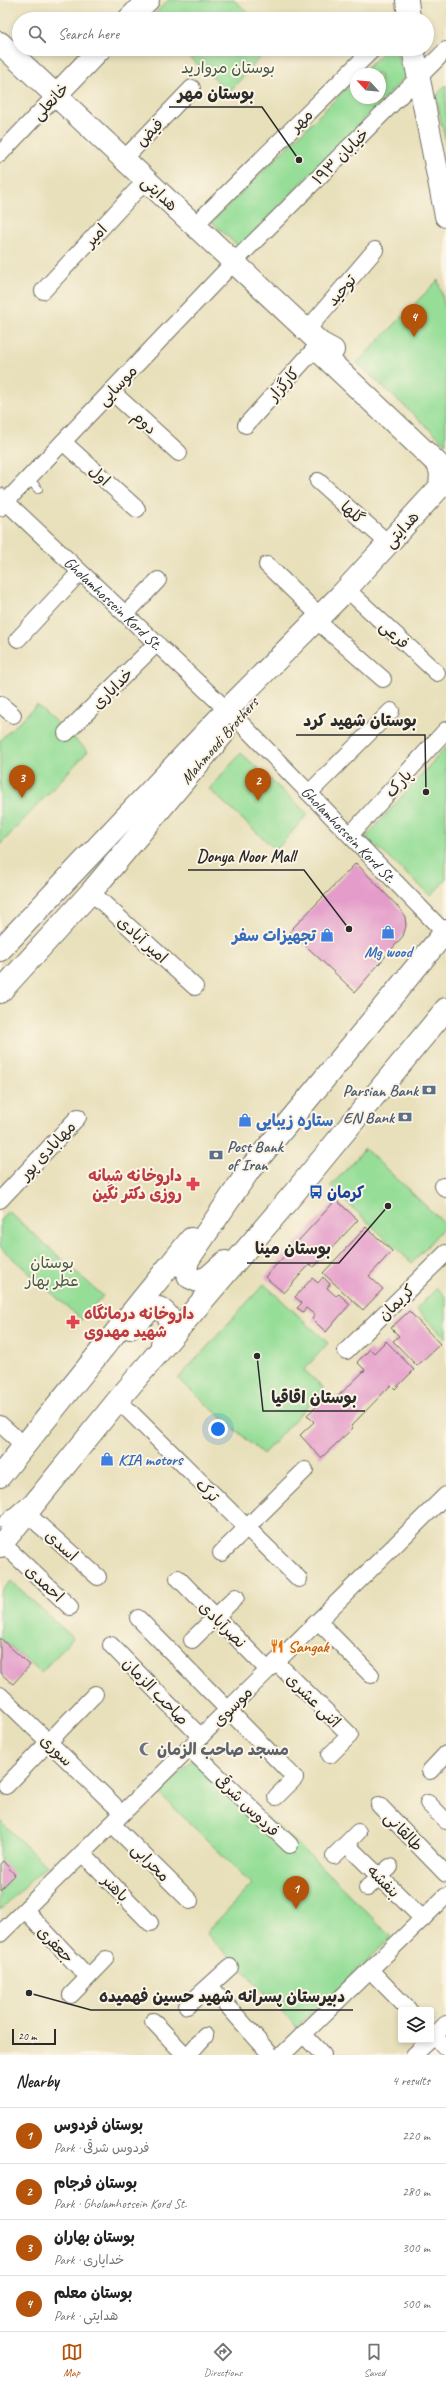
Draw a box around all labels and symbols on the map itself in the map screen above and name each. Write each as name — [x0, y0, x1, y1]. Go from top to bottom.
park label: بوستان مروارید — [181, 58, 275, 78]
north arrow — [350, 68, 386, 104]
callout: بوستان مهر — [169, 78, 262, 107]
street label: خانعلی — [28, 79, 73, 125]
text: بوستان مهر — [176, 83, 254, 104]
street label: مهر — [285, 105, 317, 138]
street label: فیض — [132, 114, 168, 151]
street label: خیابان ۱۹۳ — [308, 124, 373, 189]
street label: هدایتی — [137, 172, 182, 216]
street label: امیر — [79, 220, 111, 253]
street label: توحید — [323, 270, 361, 311]
pin: 4 — [401, 304, 427, 337]
street label: موسایی — [93, 361, 142, 410]
street label: کارگزار — [263, 363, 304, 407]
street label: دوم — [127, 407, 161, 440]
street label: اول — [84, 461, 114, 491]
street label: گلها — [336, 497, 369, 529]
street label: هدایتی — [380, 507, 424, 552]
street label: Gholamhossein Kord St. — [60, 553, 167, 655]
street label: فرعی — [375, 616, 413, 653]
street label: خدایاری — [88, 664, 138, 714]
street label: Mahmoodi Brothers — [176, 692, 264, 788]
callout: بوستان شهید کرد — [296, 706, 425, 735]
text: بوستان شهید کرد — [303, 710, 417, 731]
pin: 3 — [9, 765, 35, 798]
street label: پارک — [381, 765, 417, 802]
pin: 2 — [245, 768, 271, 801]
street label: Gholamhossein Kord St. — [297, 782, 400, 888]
callout: Donya Noor Mall — [188, 841, 304, 870]
text: Donya Noor Mall — [197, 846, 298, 867]
street label: امیر آبادی — [113, 912, 172, 968]
shop icon: Mg wood — [380, 924, 396, 940]
place label: تجهیزات سفر — [230, 926, 317, 946]
shop icon: تجهیزات سفر — [319, 927, 335, 943]
place label: Mg wood — [364, 942, 414, 962]
place label: Parsian Bank — [343, 1081, 420, 1101]
bank icon: Parsian Bank — [421, 1082, 437, 1098]
place label: EN Bank — [343, 1108, 396, 1128]
bank icon: EN Bank — [397, 1109, 413, 1125]
place label: ستاره زیبایی — [256, 1111, 333, 1131]
shop icon: ستاره زیبایی — [237, 1112, 253, 1128]
street label: مهابادی پور — [14, 1117, 80, 1186]
place label: Post Bank of Iran — [227, 1137, 285, 1175]
bank icon: Post Bank of Iran — [208, 1147, 224, 1163]
place label: داروخانه شبانه روزی دکتر نگین — [88, 1166, 182, 1204]
pharmacy icon: داروخانه شبانه روزی دکتر نگین — [185, 1176, 201, 1192]
place label: کرمان — [327, 1183, 364, 1203]
bus stop icon: کرمان — [308, 1184, 324, 1200]
callout: بوستان مینا — [247, 1234, 339, 1263]
text: بوستان مینا — [255, 1238, 331, 1259]
park label: بوستان عطر بهار — [23, 1253, 79, 1291]
street label: کریمان — [374, 1280, 419, 1325]
place label: داروخانه درمانگاه شهید مهدوی — [84, 1304, 195, 1342]
pharmacy icon: داروخانه درمانگاه شهید مهدوی — [65, 1314, 81, 1330]
callout: بوستان اقاقیا — [263, 1382, 365, 1411]
text: بوستان اقاقیا — [271, 1387, 357, 1408]
your location — [208, 1419, 228, 1439]
place label: KIA motors — [118, 1450, 184, 1470]
shop icon: KIA motors — [99, 1451, 115, 1467]
street label: ترک — [191, 1475, 224, 1507]
street label: اسدی — [41, 1526, 82, 1566]
street label: احمدی — [21, 1561, 68, 1607]
street label: نصرآبادی — [195, 1597, 250, 1652]
place label: Sangak — [288, 1637, 331, 1657]
restaurant icon: Sangak — [269, 1638, 285, 1654]
street label: صاحب الزمان — [118, 1654, 192, 1730]
street label: اثنی عشری — [282, 1669, 345, 1732]
street label: موسوی — [208, 1682, 257, 1731]
street label: سوری — [36, 1730, 77, 1771]
place label: مسجد صاحب الزمان — [157, 1740, 289, 1760]
mosque icon: مسجد صاحب الزمان — [138, 1741, 154, 1757]
street label: فردوس شرقی — [211, 1770, 284, 1841]
street label: طالقانی — [380, 1808, 427, 1856]
street label: محرابی — [127, 1839, 174, 1886]
street label: بنفشه — [363, 1861, 404, 1902]
street label: باهنر — [96, 1869, 133, 1906]
pin: 1 — [283, 1876, 309, 1909]
street label: جعفری — [33, 1922, 78, 1968]
callout: دبیرستان پسرانه شهید حسین فهمیده — [91, 1981, 353, 2010]
text: دبیرستان پسرانه شهید حسین فهمیده — [99, 1986, 345, 2007]
scale bar — [12, 2027, 56, 2046]

